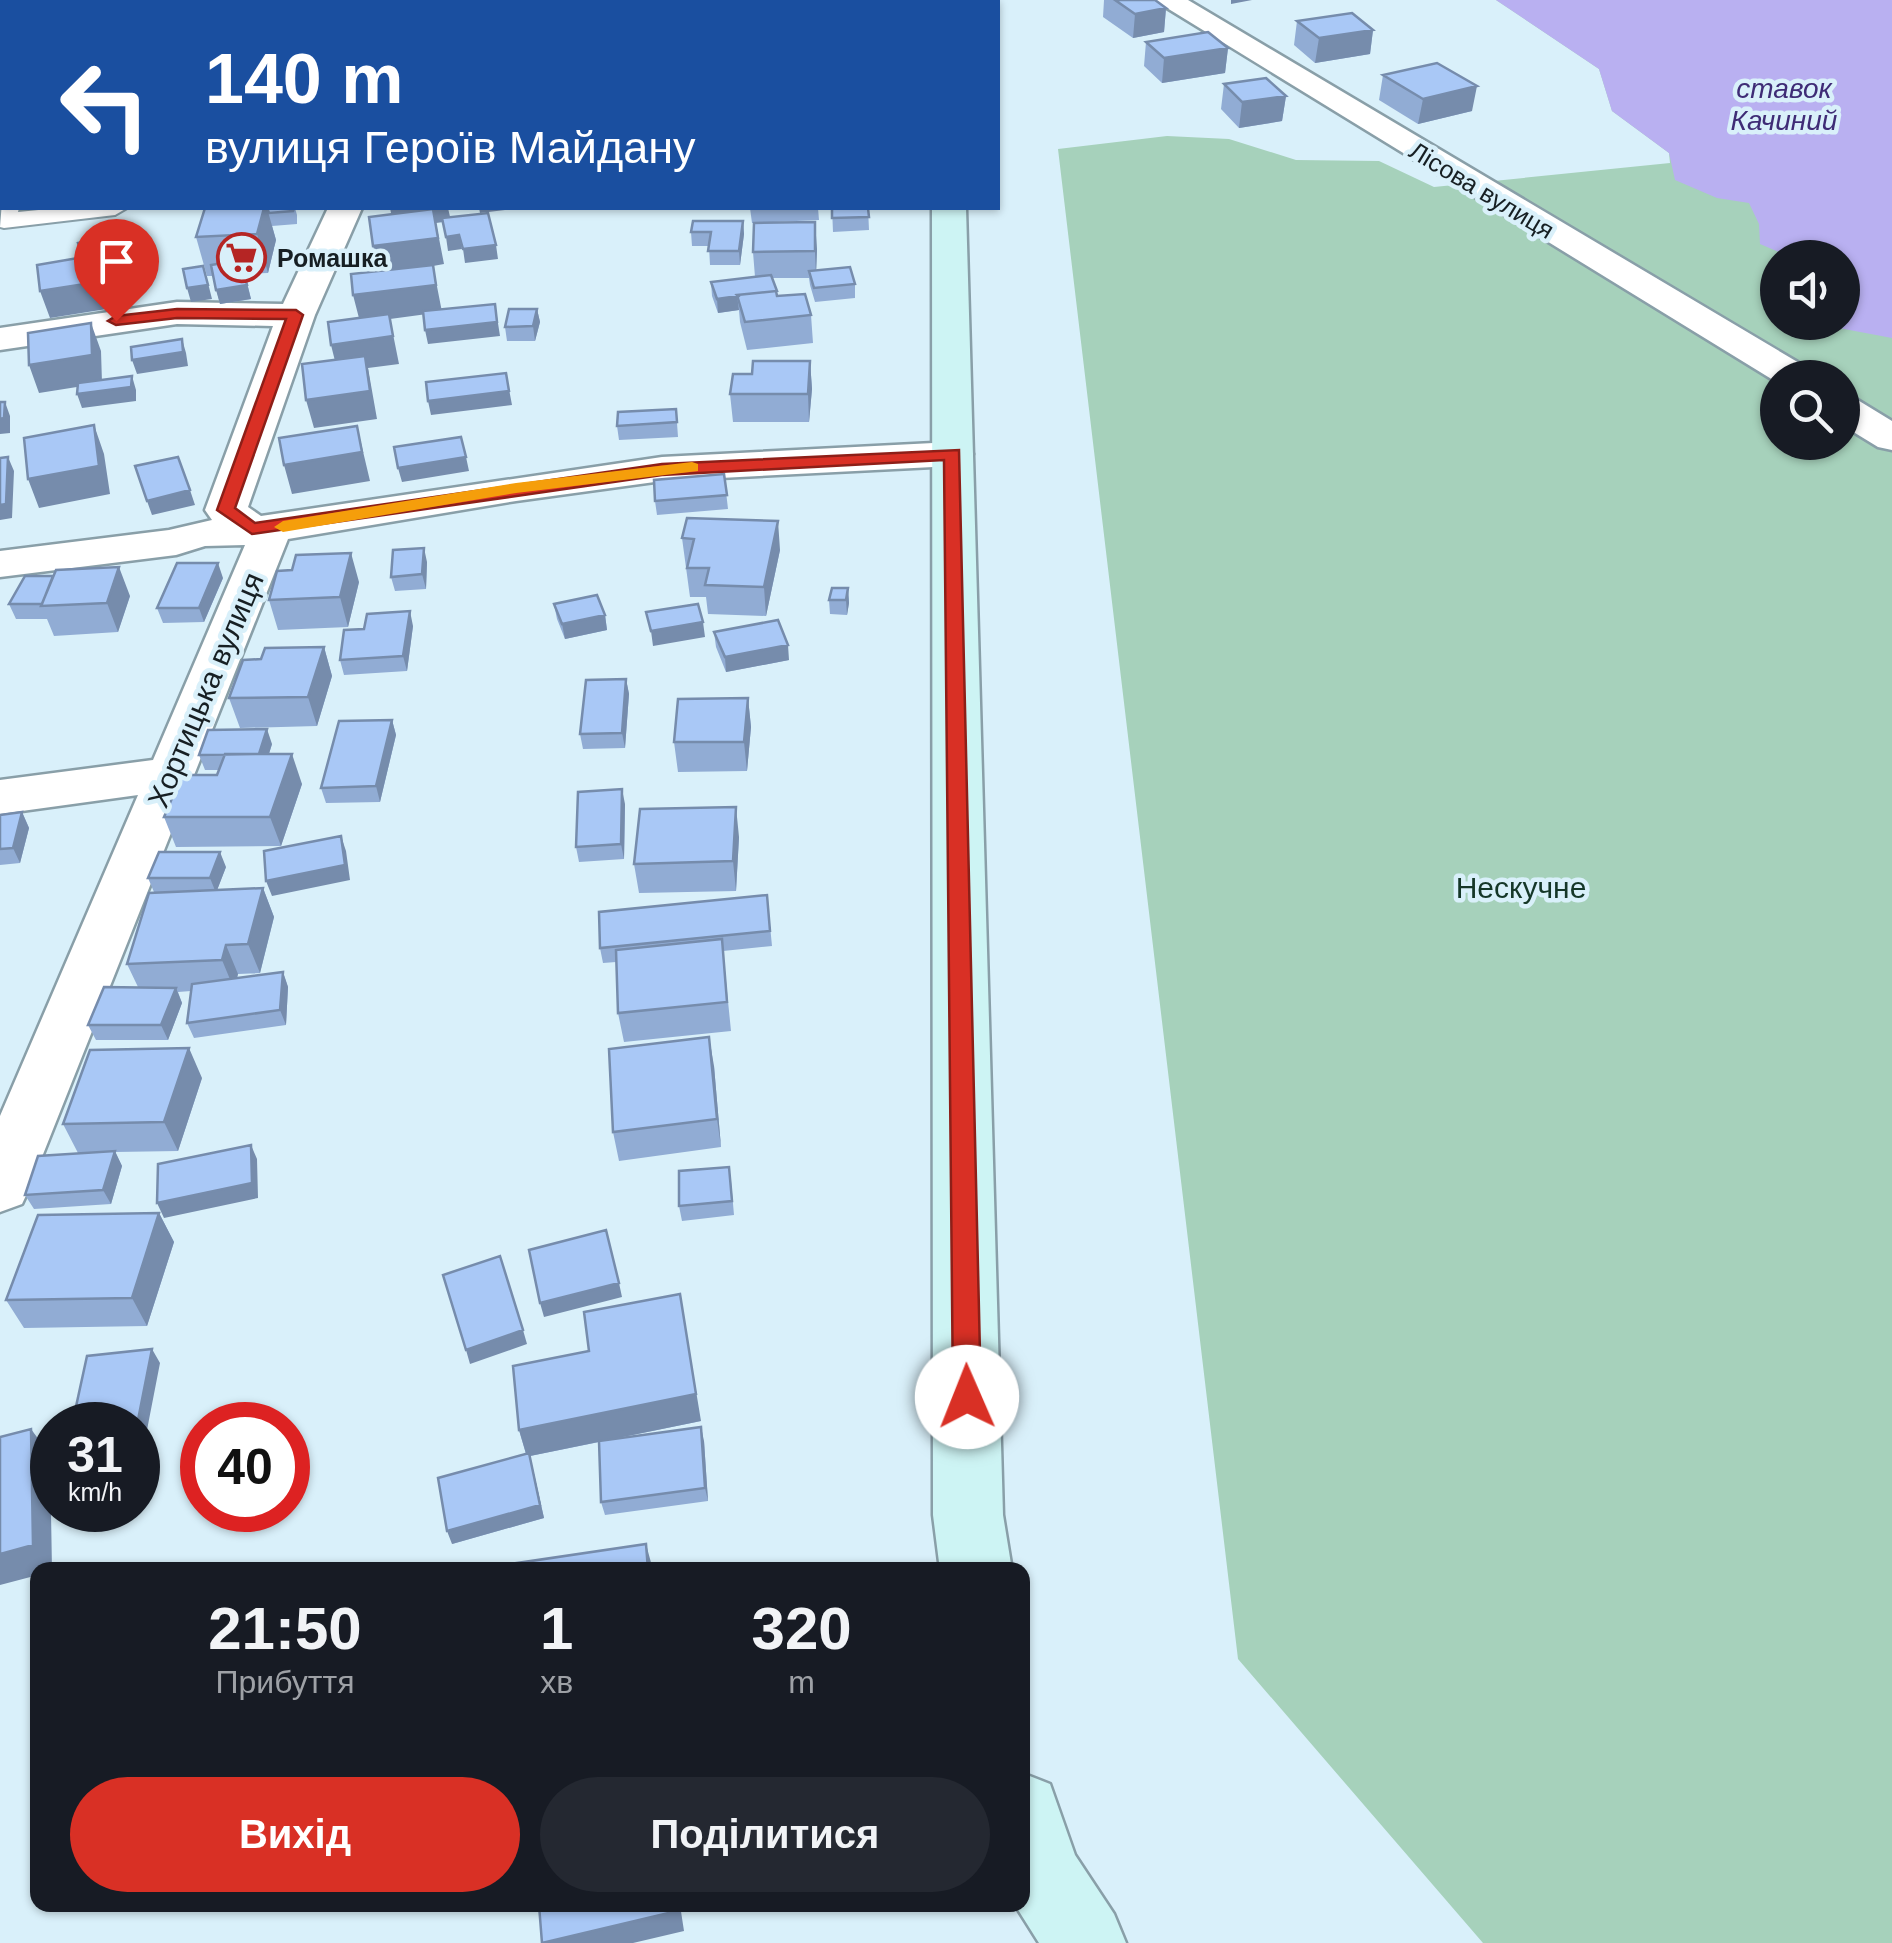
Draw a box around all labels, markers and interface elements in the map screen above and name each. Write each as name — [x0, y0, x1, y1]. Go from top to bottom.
icon: left — [40, 40, 170, 170]
text: 140 m — [205, 40, 403, 118]
water label: ставок Качиний — [1731, 73, 1838, 136]
text: вулиця Героїв Майдану — [205, 122, 696, 173]
street label: Лісова вулиця — [1405, 136, 1559, 244]
pin — [74, 219, 159, 322]
supermarket icon: Ромашка — [216, 232, 268, 284]
icon: arrive — [89, 234, 144, 289]
map controls — [1760, 240, 1860, 460]
button: sound — [1760, 240, 1860, 340]
place label: Ромашка — [277, 244, 388, 272]
button: search — [1760, 360, 1860, 460]
street label: Хортицька вулиця — [141, 567, 270, 812]
park label: Нескучне — [1456, 871, 1586, 904]
position arrow — [915, 1345, 1019, 1449]
speed limit sign: 40 — [180, 1402, 310, 1532]
text: 31 — [67, 1427, 123, 1483]
text: km/h — [68, 1478, 122, 1506]
text: 21:50 — [208, 1595, 362, 1662]
text: 1 — [540, 1595, 573, 1662]
text: 320 — [752, 1595, 852, 1662]
text: Прибуття — [216, 1664, 354, 1700]
text: хв — [540, 1664, 573, 1700]
text: m — [788, 1664, 815, 1700]
button: Вихід — [70, 1777, 520, 1892]
button: Поділитися — [540, 1777, 990, 1892]

